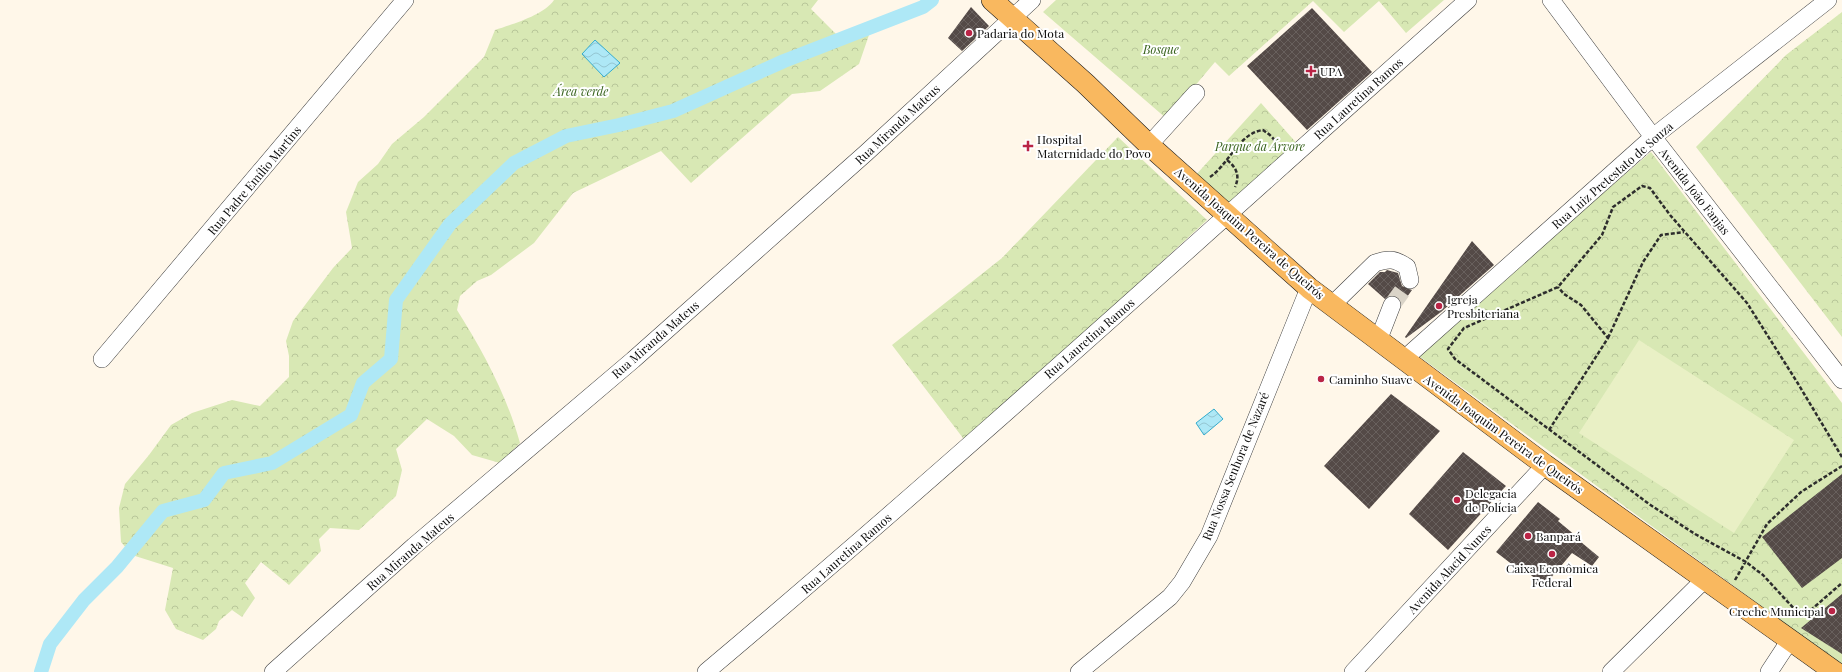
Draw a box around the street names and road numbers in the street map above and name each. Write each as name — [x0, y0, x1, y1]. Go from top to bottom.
street label: Rua Lauretina Ramos — [1310, 54, 1406, 142]
street label: Rua Miranda Mateus — [851, 80, 943, 168]
street label: Rua Luiz Pretestato de Souza — [1548, 118, 1676, 232]
street label: Rua Padre Emílio Martins — [204, 122, 304, 238]
street label: Avenida João Fanjas — [1655, 144, 1734, 238]
street label: Avenida Joaquim Pereira de Queirós — [1171, 163, 1328, 302]
street label: Rua Lauretina Ramos — [1040, 294, 1138, 382]
street label: Rua Miranda Mateus — [608, 297, 702, 381]
street label: Avenida Joaquim Pereira de Queirós — [1420, 370, 1587, 497]
street label: Rua Nossa Senhora de Nazaré — [1198, 390, 1272, 542]
street label: Rua Miranda Mateus — [363, 509, 457, 593]
street label: Rua Lauretina Ramos — [797, 509, 895, 597]
street label: Avenida Alacid Nunes — [1403, 521, 1494, 617]

